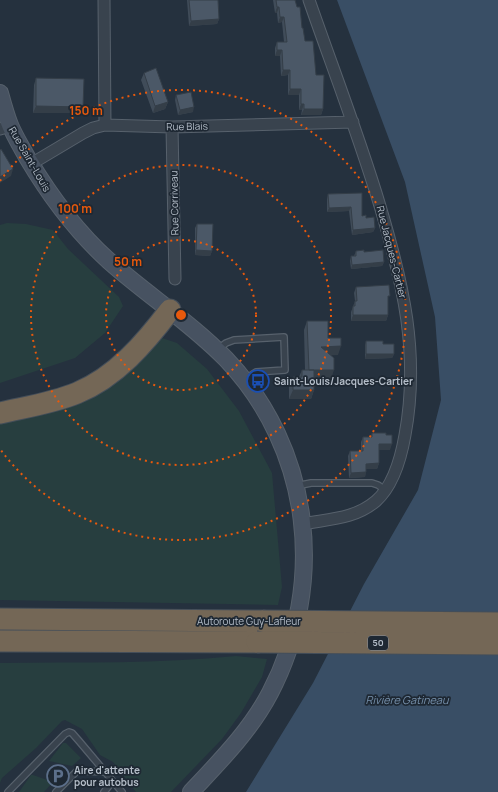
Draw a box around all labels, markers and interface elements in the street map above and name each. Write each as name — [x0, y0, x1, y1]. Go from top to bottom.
text: 150 m — [69, 102, 103, 119]
street label: Rue Blais — [166, 119, 208, 133]
street label: Rue Saint-Louis — [6, 124, 54, 194]
street label: Rue Corriveau — [166, 170, 182, 236]
text: 100 m — [58, 200, 92, 217]
street label: Rue Jacques-Cartier — [374, 204, 410, 300]
text: 50 m — [114, 253, 142, 270]
centre of rings — [174, 308, 188, 322]
bus stop icon: Saint-Louis/Jacques-Cartier — [245, 368, 271, 394]
place label: Saint-Louis/Jacques-Cartier — [274, 374, 413, 388]
street label: Autoroute Guy-Lafleur — [197, 614, 301, 628]
road number: 50 — [368, 636, 388, 650]
water label: Rivière Gatineau — [366, 692, 450, 707]
parking icon: Aire d'attente pour autobus — [45, 763, 71, 789]
place label: Aire d'attente pour autobus — [74, 763, 140, 789]

